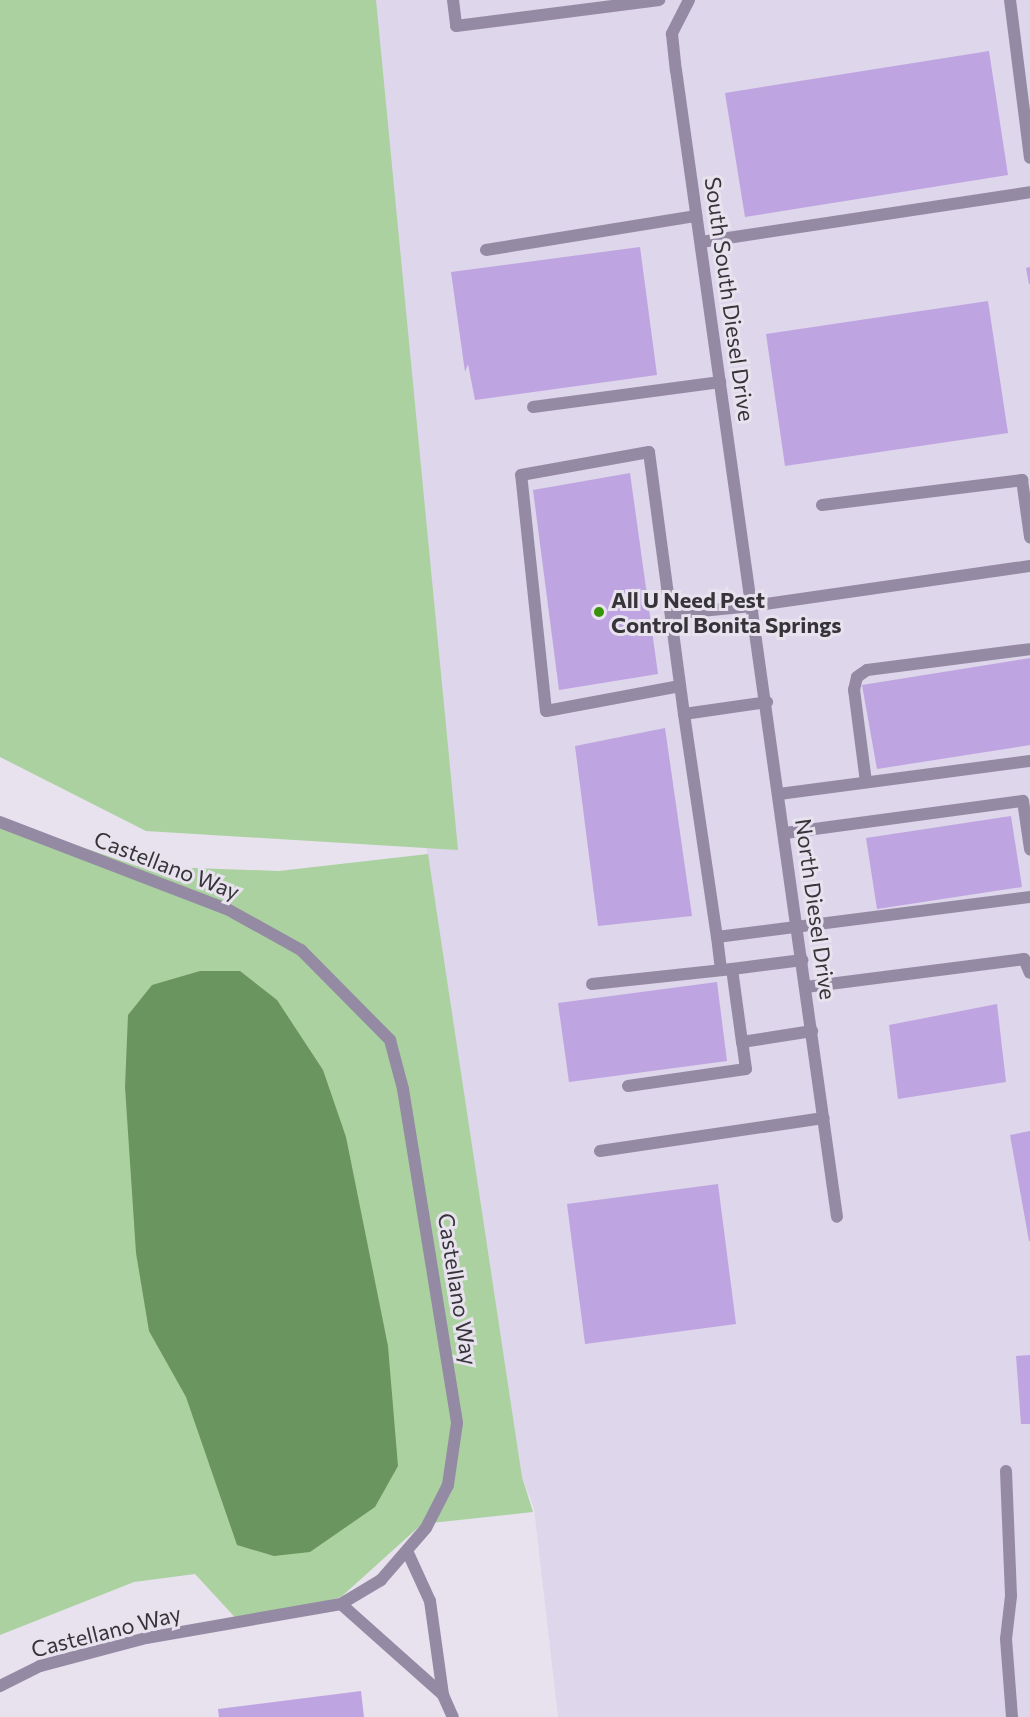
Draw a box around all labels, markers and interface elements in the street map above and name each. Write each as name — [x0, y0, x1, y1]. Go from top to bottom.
street label: South South Diesel Drive — [700, 175, 760, 423]
place label: All U Need Pest Control Bonita Springs — [611, 586, 841, 638]
marker: All U Need Pest Control Bonita Springs — [592, 605, 606, 619]
street label: North Diesel Drive — [790, 817, 842, 1001]
street label: Castellano Way — [91, 825, 243, 905]
street label: Castellano Way — [433, 1211, 483, 1367]
street label: Castellano Way — [28, 1600, 184, 1662]

